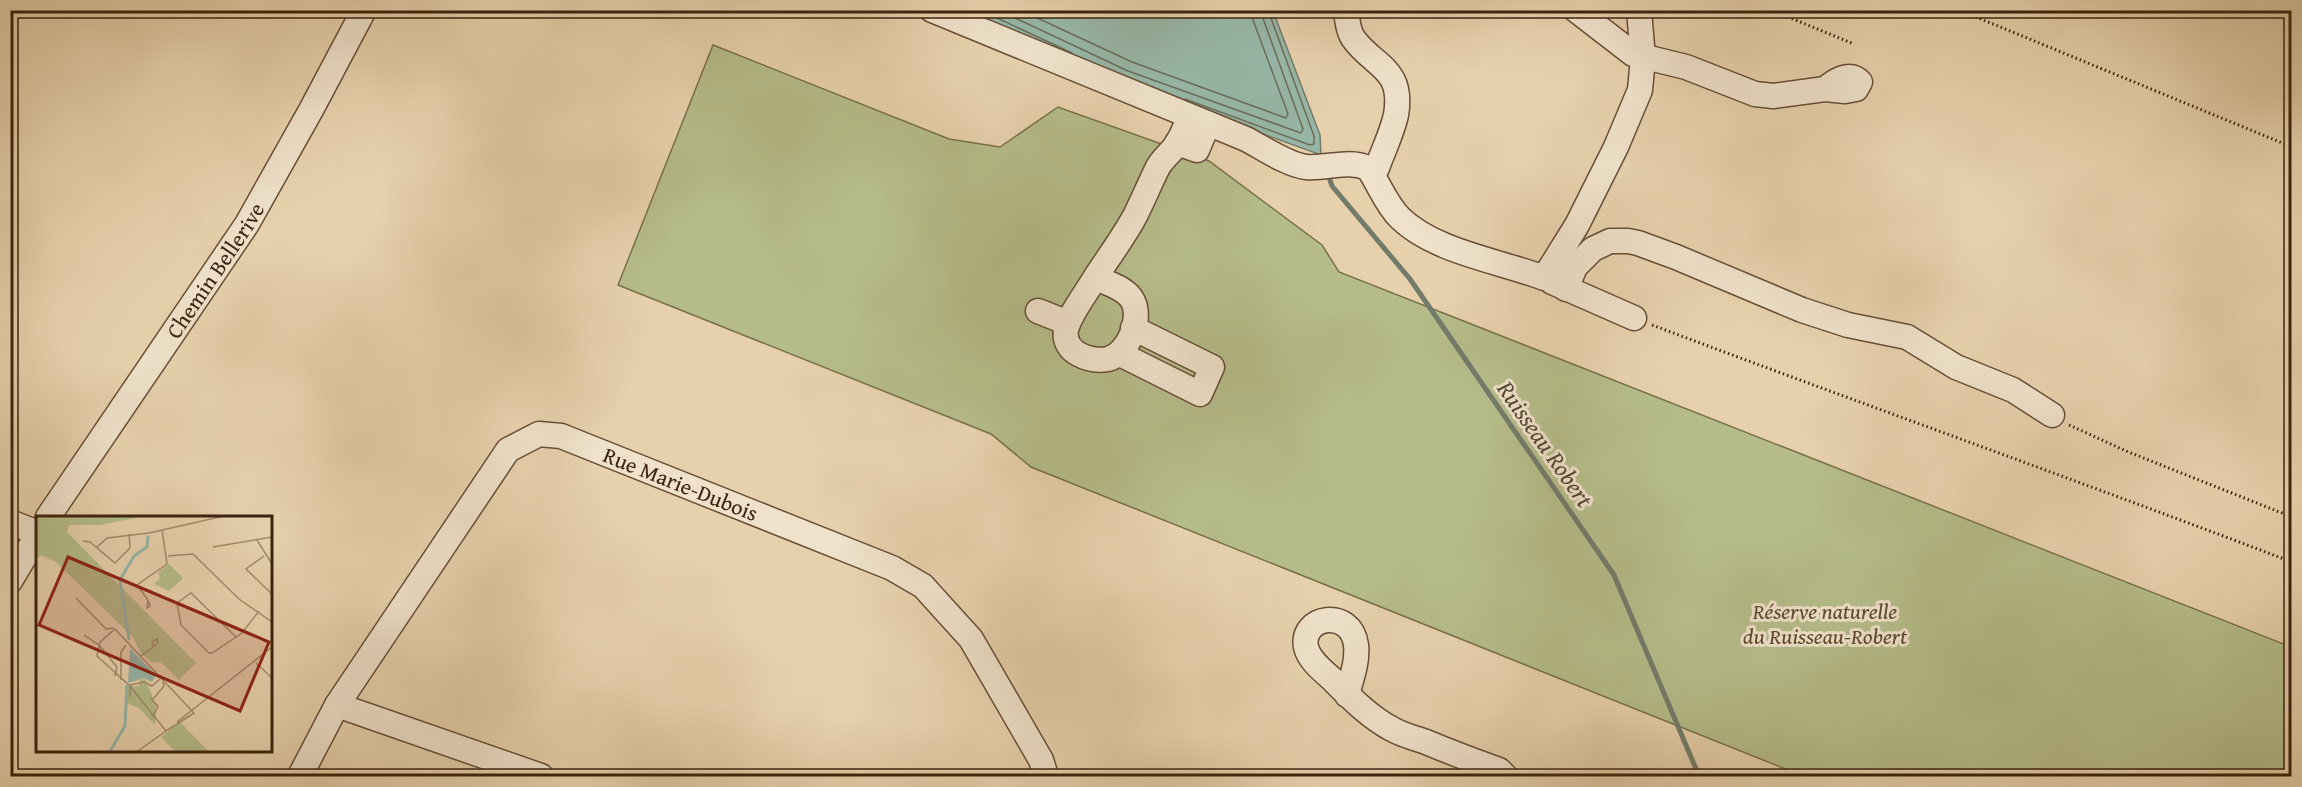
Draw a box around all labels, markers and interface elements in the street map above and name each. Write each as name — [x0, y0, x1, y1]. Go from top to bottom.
street label: Chemin Bellerive — [158, 196, 272, 345]
water label: Ruisseau Robert — [1488, 373, 1602, 514]
street label: Rue Marie-Dubois — [599, 438, 763, 529]
inset map — [36, 516, 272, 751]
park label: Réserve naturelle du Ruisseau-Robert — [1743, 595, 1908, 652]

